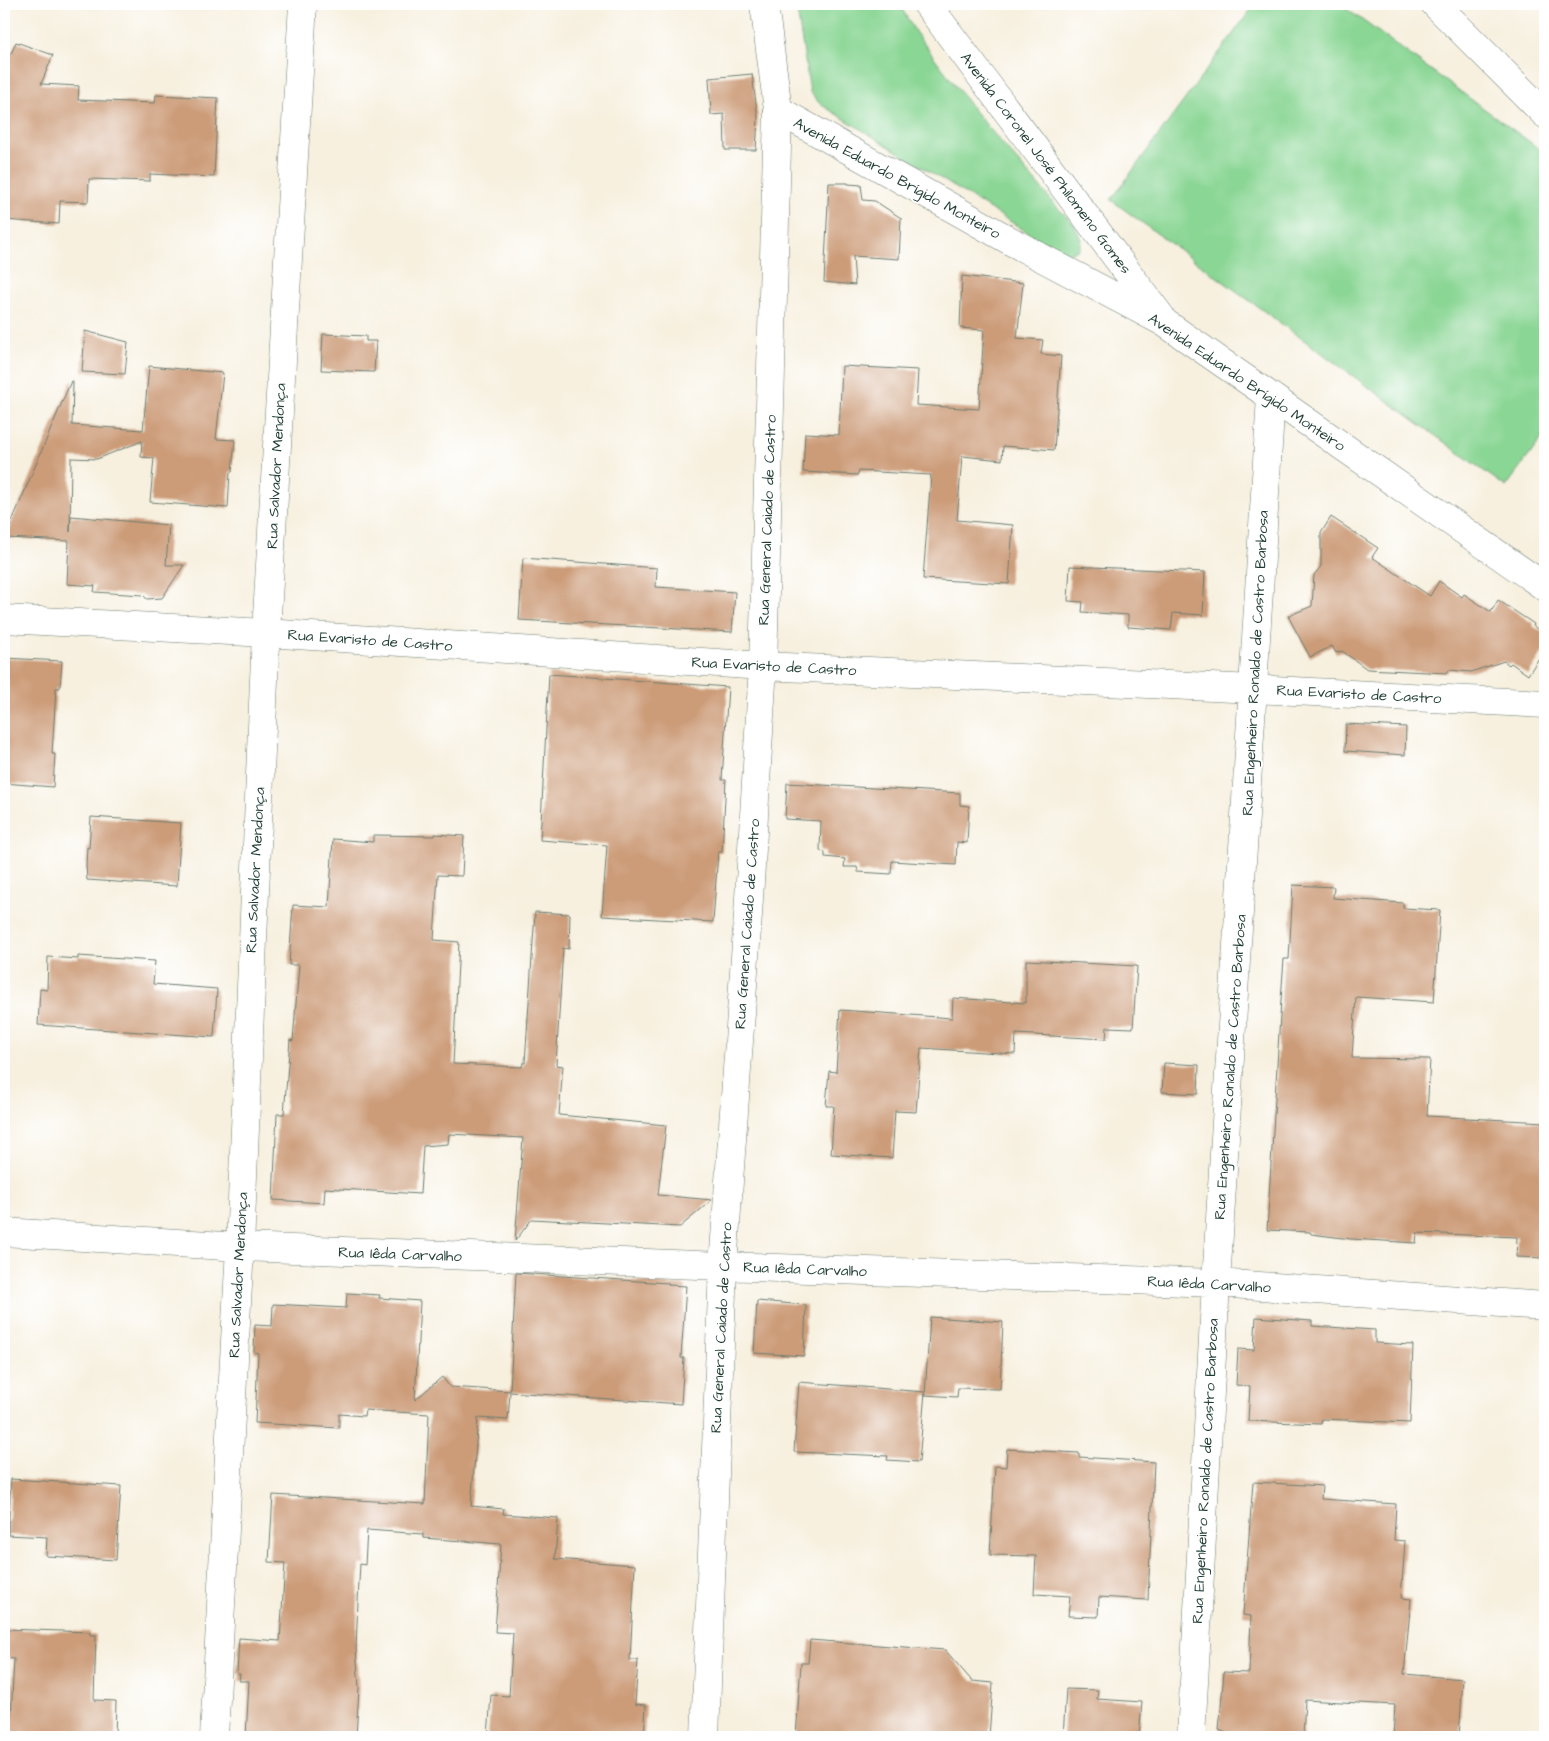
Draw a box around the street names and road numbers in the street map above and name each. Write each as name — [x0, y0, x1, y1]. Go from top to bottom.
street label: Avenida Coronel José Philomeno Gomes — [955, 48, 1136, 279]
street label: Avenida Eduardo Brígido Monteiro — [789, 113, 1005, 245]
street label: Avenida Eduardo Brígido Monteiro — [1143, 308, 1350, 458]
street label: Rua Salvador Mendonça — [262, 382, 291, 550]
street label: Rua General Caiado de Castro — [753, 414, 782, 626]
street label: Rua Engenheiro Ronaldo de Castro Barbosa — [1237, 509, 1275, 816]
street label: Rua Evaristo de Castro — [287, 624, 454, 657]
street label: Rua Evaristo de Castro — [691, 652, 858, 681]
street label: Rua Evaristo de Castro — [1276, 680, 1443, 709]
street label: Rua Salvador Mendonça — [241, 786, 270, 954]
street label: Rua General Caiado de Castro — [730, 818, 765, 1030]
street label: Rua Engenheiro Ronaldo de Castro Barbosa — [1209, 913, 1253, 1220]
street label: Rua Salvador Mendonça — [224, 1191, 253, 1359]
street label: Rua General Caiado de Castro — [705, 1222, 738, 1434]
street label: Rua Iêda Carvalho — [338, 1242, 463, 1267]
street label: Rua Iêda Carvalho — [743, 1257, 868, 1282]
street label: Rua Iêda Carvalho — [1147, 1271, 1272, 1298]
street label: Rua Engenheiro Ronaldo de Castro Barbosa — [1187, 1317, 1225, 1624]

